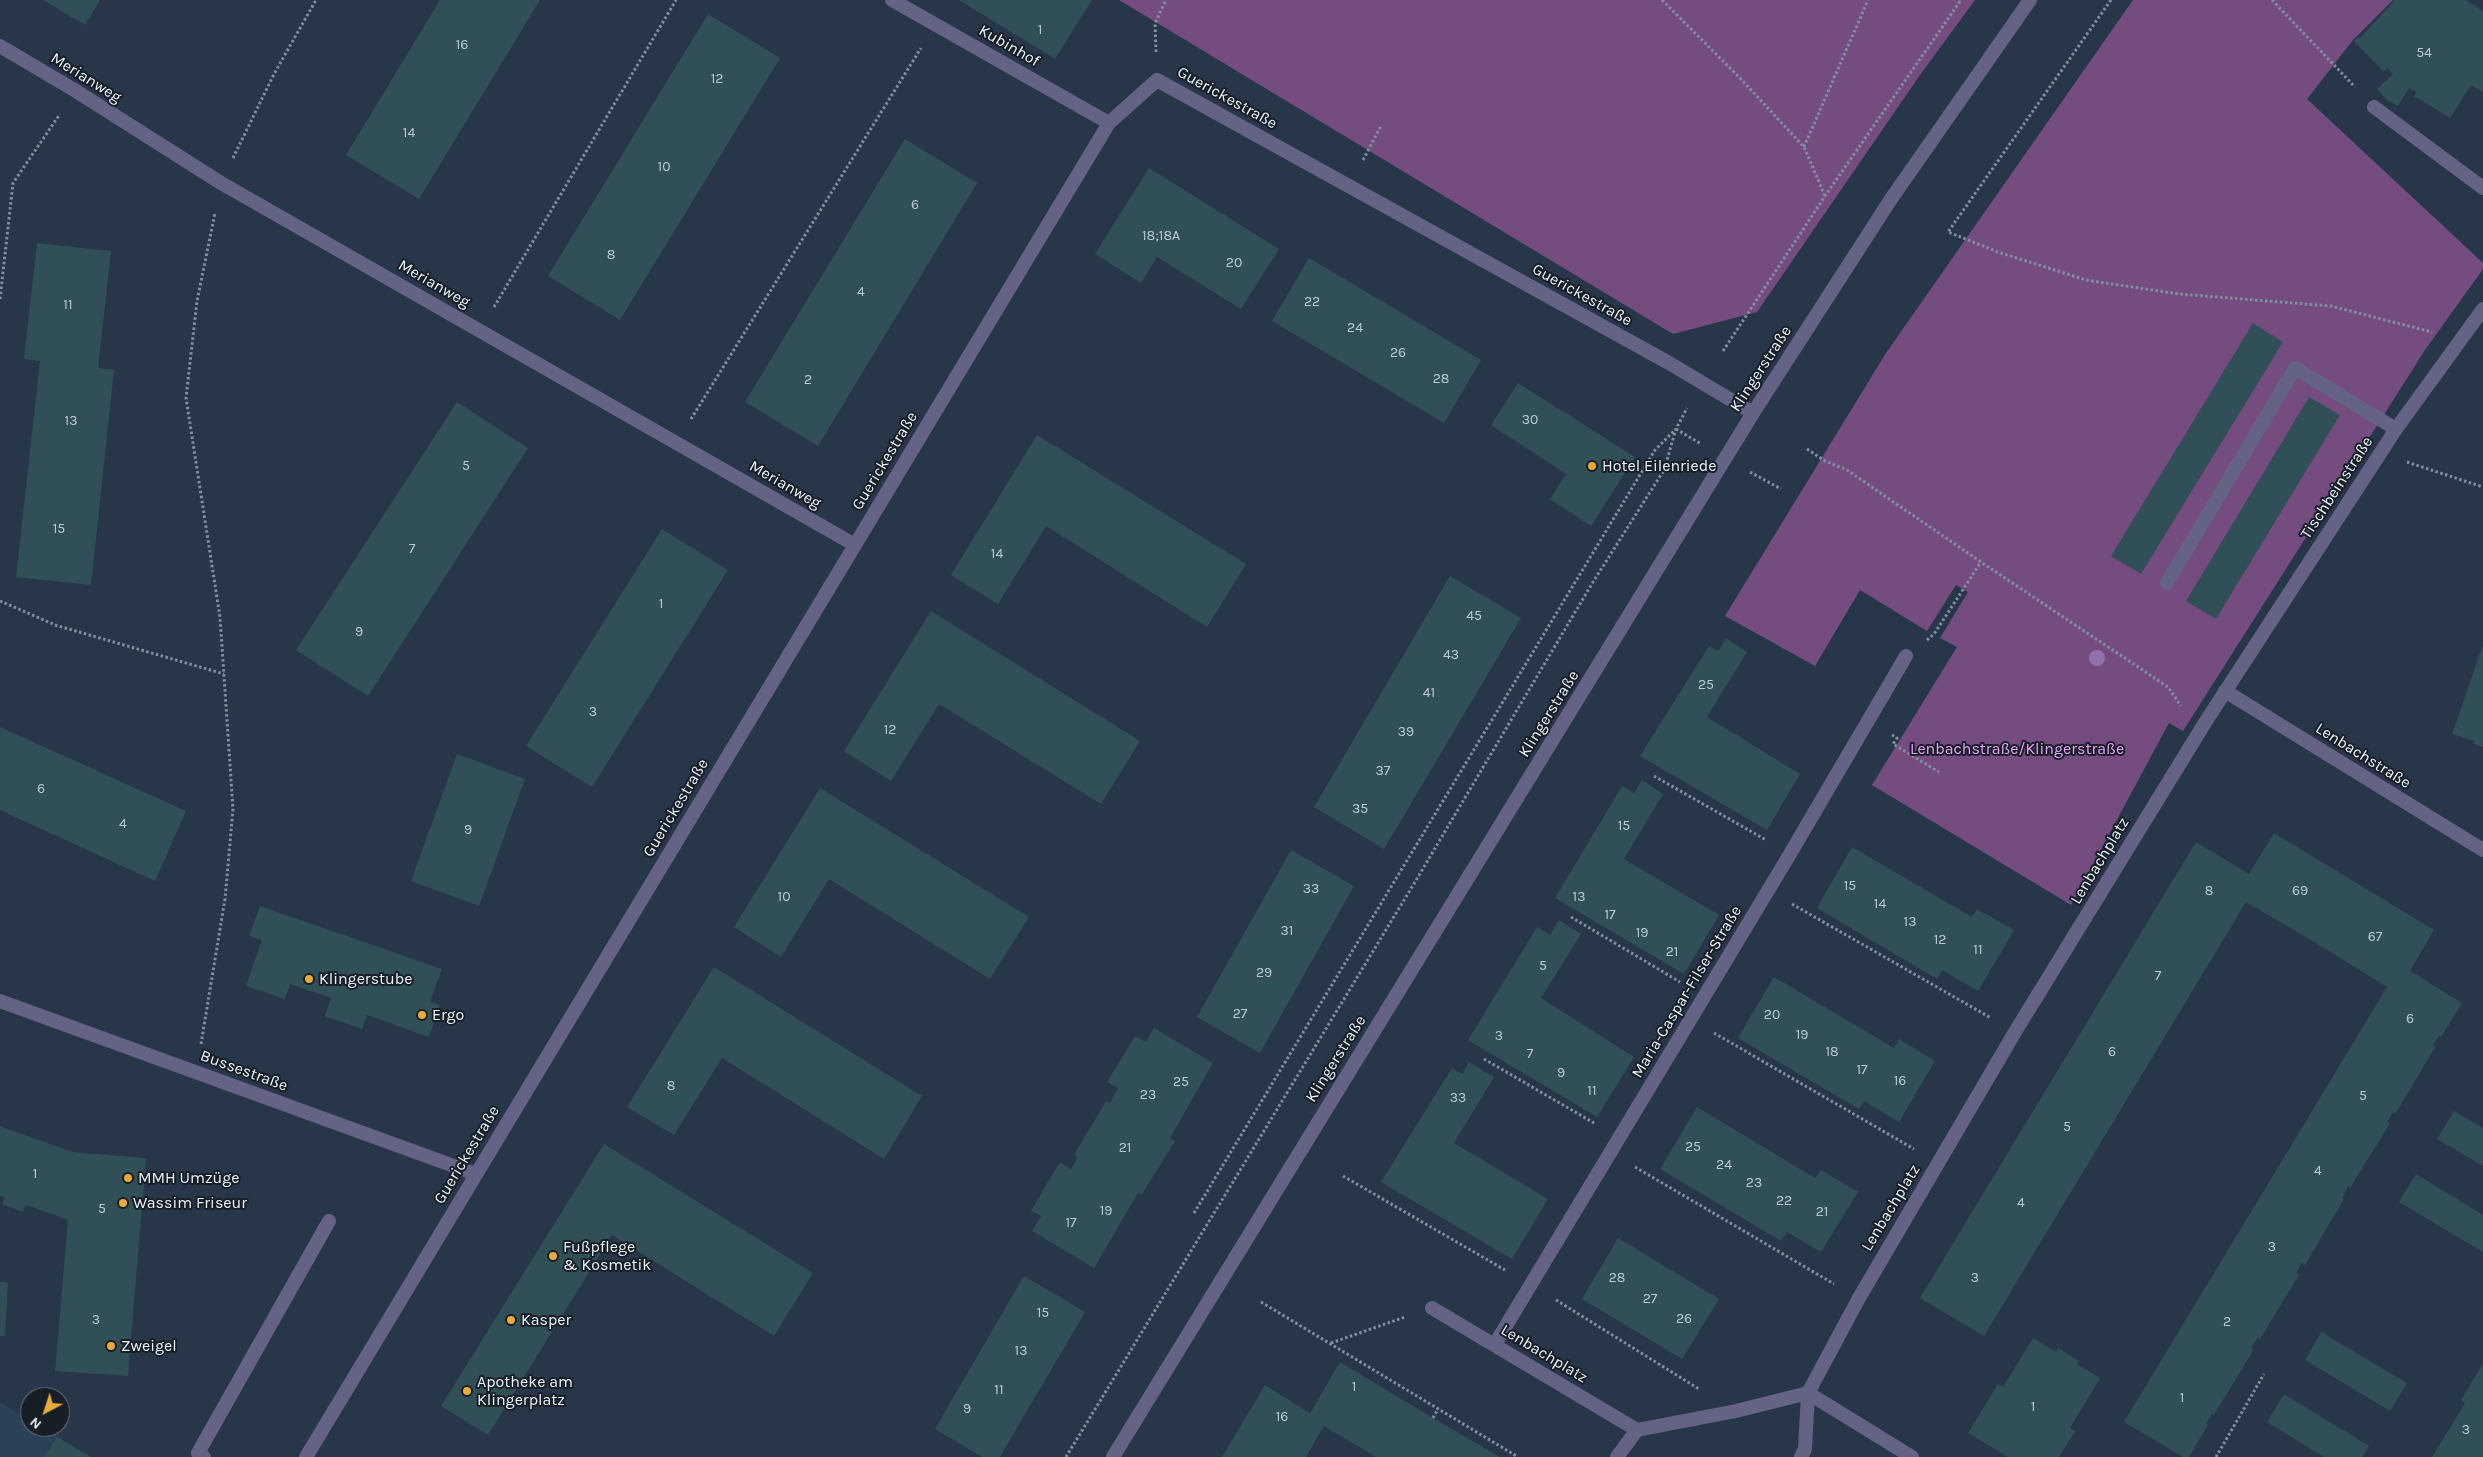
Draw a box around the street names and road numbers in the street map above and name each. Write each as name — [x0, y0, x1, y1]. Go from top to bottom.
street label: Kubinhof — [975, 21, 1043, 71]
street label: Merianweg — [47, 49, 125, 107]
street label: Guerickestraße — [1174, 63, 1280, 133]
street label: Merianweg — [395, 256, 473, 312]
street label: Guerickestraße — [1529, 260, 1635, 330]
street label: Klingerstraße — [1726, 322, 1796, 416]
street label: Guerickestraße — [848, 408, 922, 514]
street label: Tischbeinstraße — [2297, 433, 2377, 543]
street label: Merianweg — [746, 457, 824, 513]
street label: Klingerstraße — [1515, 667, 1583, 761]
street label: Lenbachstraße — [2312, 719, 2414, 793]
street label: Guerickestraße — [639, 755, 713, 861]
street label: Lenbachplatz — [2067, 814, 2133, 908]
street label: Maria-Caspar-Filser-Straße — [1628, 902, 1746, 1082]
street label: Klingerstraße — [1302, 1012, 1370, 1106]
street label: Bussestraße — [198, 1046, 290, 1096]
street label: Guerickestraße — [430, 1102, 504, 1208]
street label: Lenbachplatz — [1858, 1161, 1924, 1255]
street label: Lenbachplatz — [1497, 1321, 1591, 1387]

